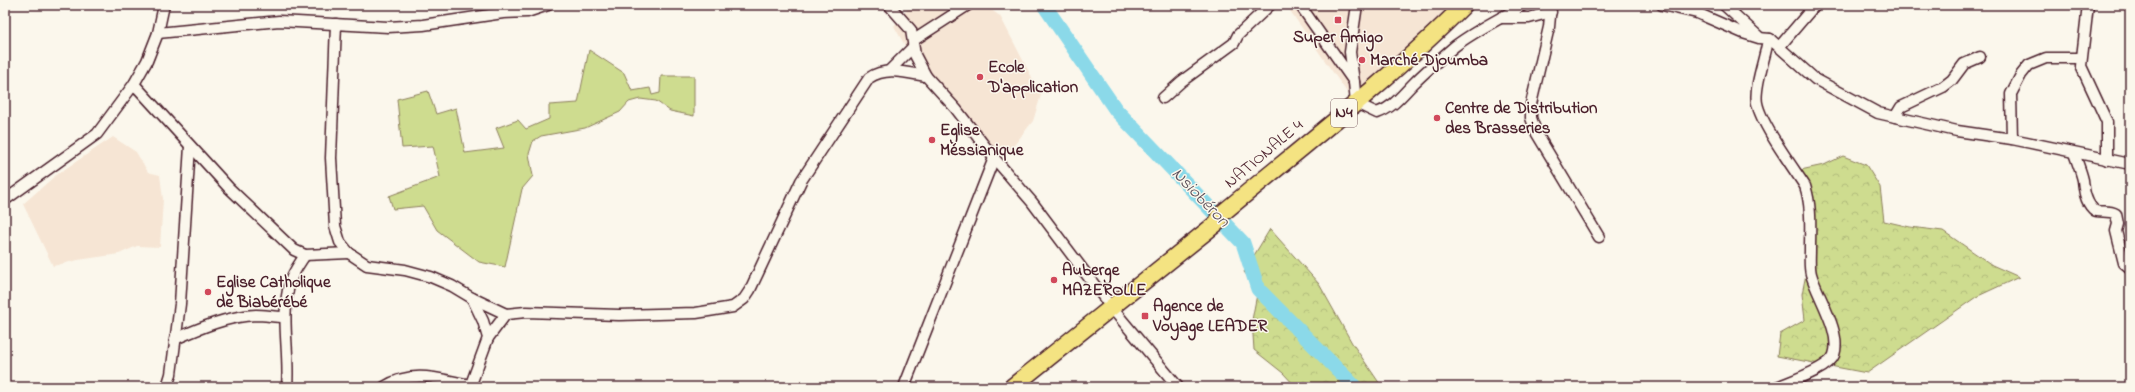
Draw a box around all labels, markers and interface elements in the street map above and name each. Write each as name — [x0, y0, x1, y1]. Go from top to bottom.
marker: Super Amigo — [1333, 15, 1343, 25]
place label: Super Amigo — [1293, 25, 1383, 52]
place label: Marché Djoumba — [1370, 48, 1488, 73]
place label: Ecole D'application — [987, 55, 1079, 100]
marker: Marché Djoumba — [1357, 55, 1367, 65]
marker: Ecole D'application — [975, 72, 985, 82]
place label: Centre de Distribution des Brasseries — [1445, 96, 1598, 141]
road number: N4 — [1331, 99, 1357, 127]
street label: NATIONALE 4 — [1219, 113, 1309, 195]
marker: Centre de Distribution des Brasseries — [1432, 113, 1442, 123]
place label: Eglise Méssianique — [940, 118, 1025, 163]
marker: Eglise Méssianique — [927, 135, 937, 145]
water label: Nsiobéron — [1165, 162, 1236, 235]
place label: Auberge MAZEROLLE — [1062, 258, 1146, 303]
place label: Eglise Catholique de Biabérébé — [216, 270, 332, 315]
marker: Auberge MAZEROLLE — [1049, 275, 1059, 285]
marker: Eglise Catholique de Biabérébé — [203, 287, 213, 297]
place label: Agence de Voyage LEADER — [1152, 294, 1268, 341]
marker: Agence de Voyage LEADER — [1140, 311, 1150, 321]

